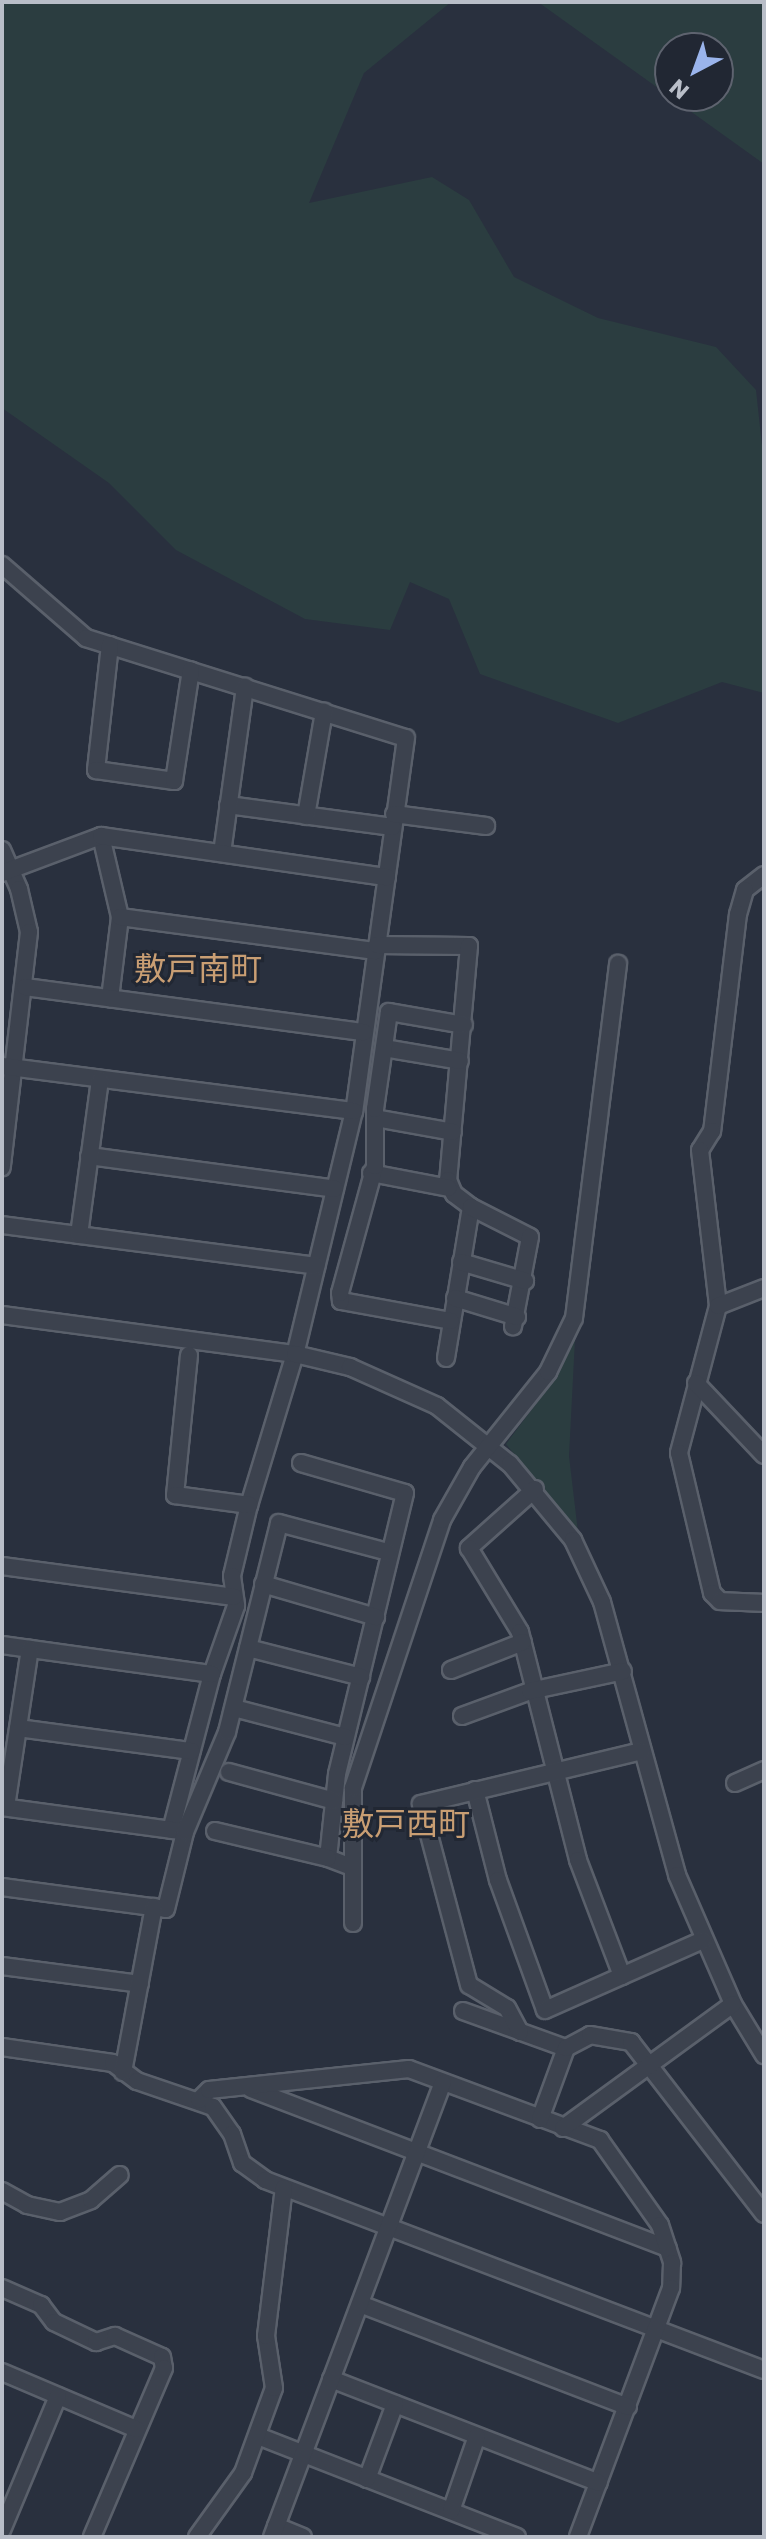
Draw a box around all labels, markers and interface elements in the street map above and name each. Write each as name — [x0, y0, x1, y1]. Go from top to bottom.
north arrow — [654, 32, 734, 112]
text: N — [663, 72, 696, 106]
district label: 敷戸南町 — [134, 950, 262, 988]
district label: 敷戸西町 — [342, 1805, 470, 1843]

